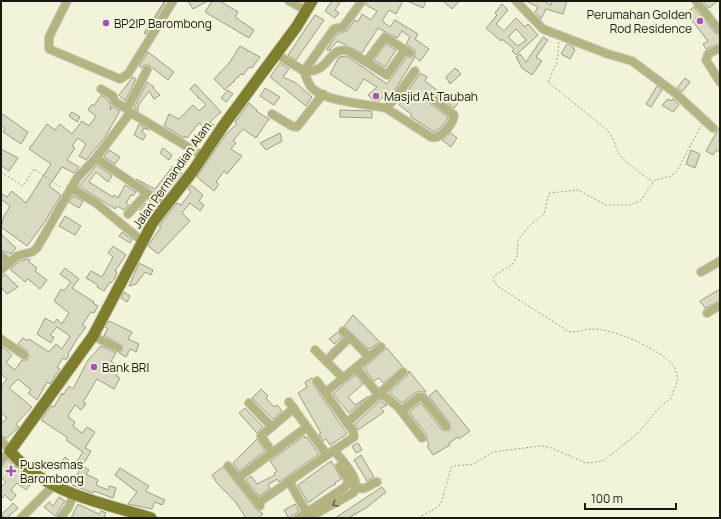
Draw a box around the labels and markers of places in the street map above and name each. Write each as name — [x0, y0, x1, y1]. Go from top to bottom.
place label: Perumahan Golden Rod Residence — [587, 6, 692, 37]
place label: BP2IP Barombong — [114, 15, 212, 32]
marker: Perumahan Golden Rod Residence — [695, 16, 705, 26]
marker: BP2IP Barombong — [101, 18, 111, 28]
place label: Masjid At Taubah — [384, 88, 478, 105]
marker: Masjid At Taubah — [371, 91, 381, 101]
place label: Bank BRI — [102, 359, 149, 376]
marker: Bank BRI — [89, 362, 99, 372]
place label: Puskesmas Barombong — [20, 456, 84, 487]
marker: Puskesmas Barombong — [5, 465, 17, 477]

